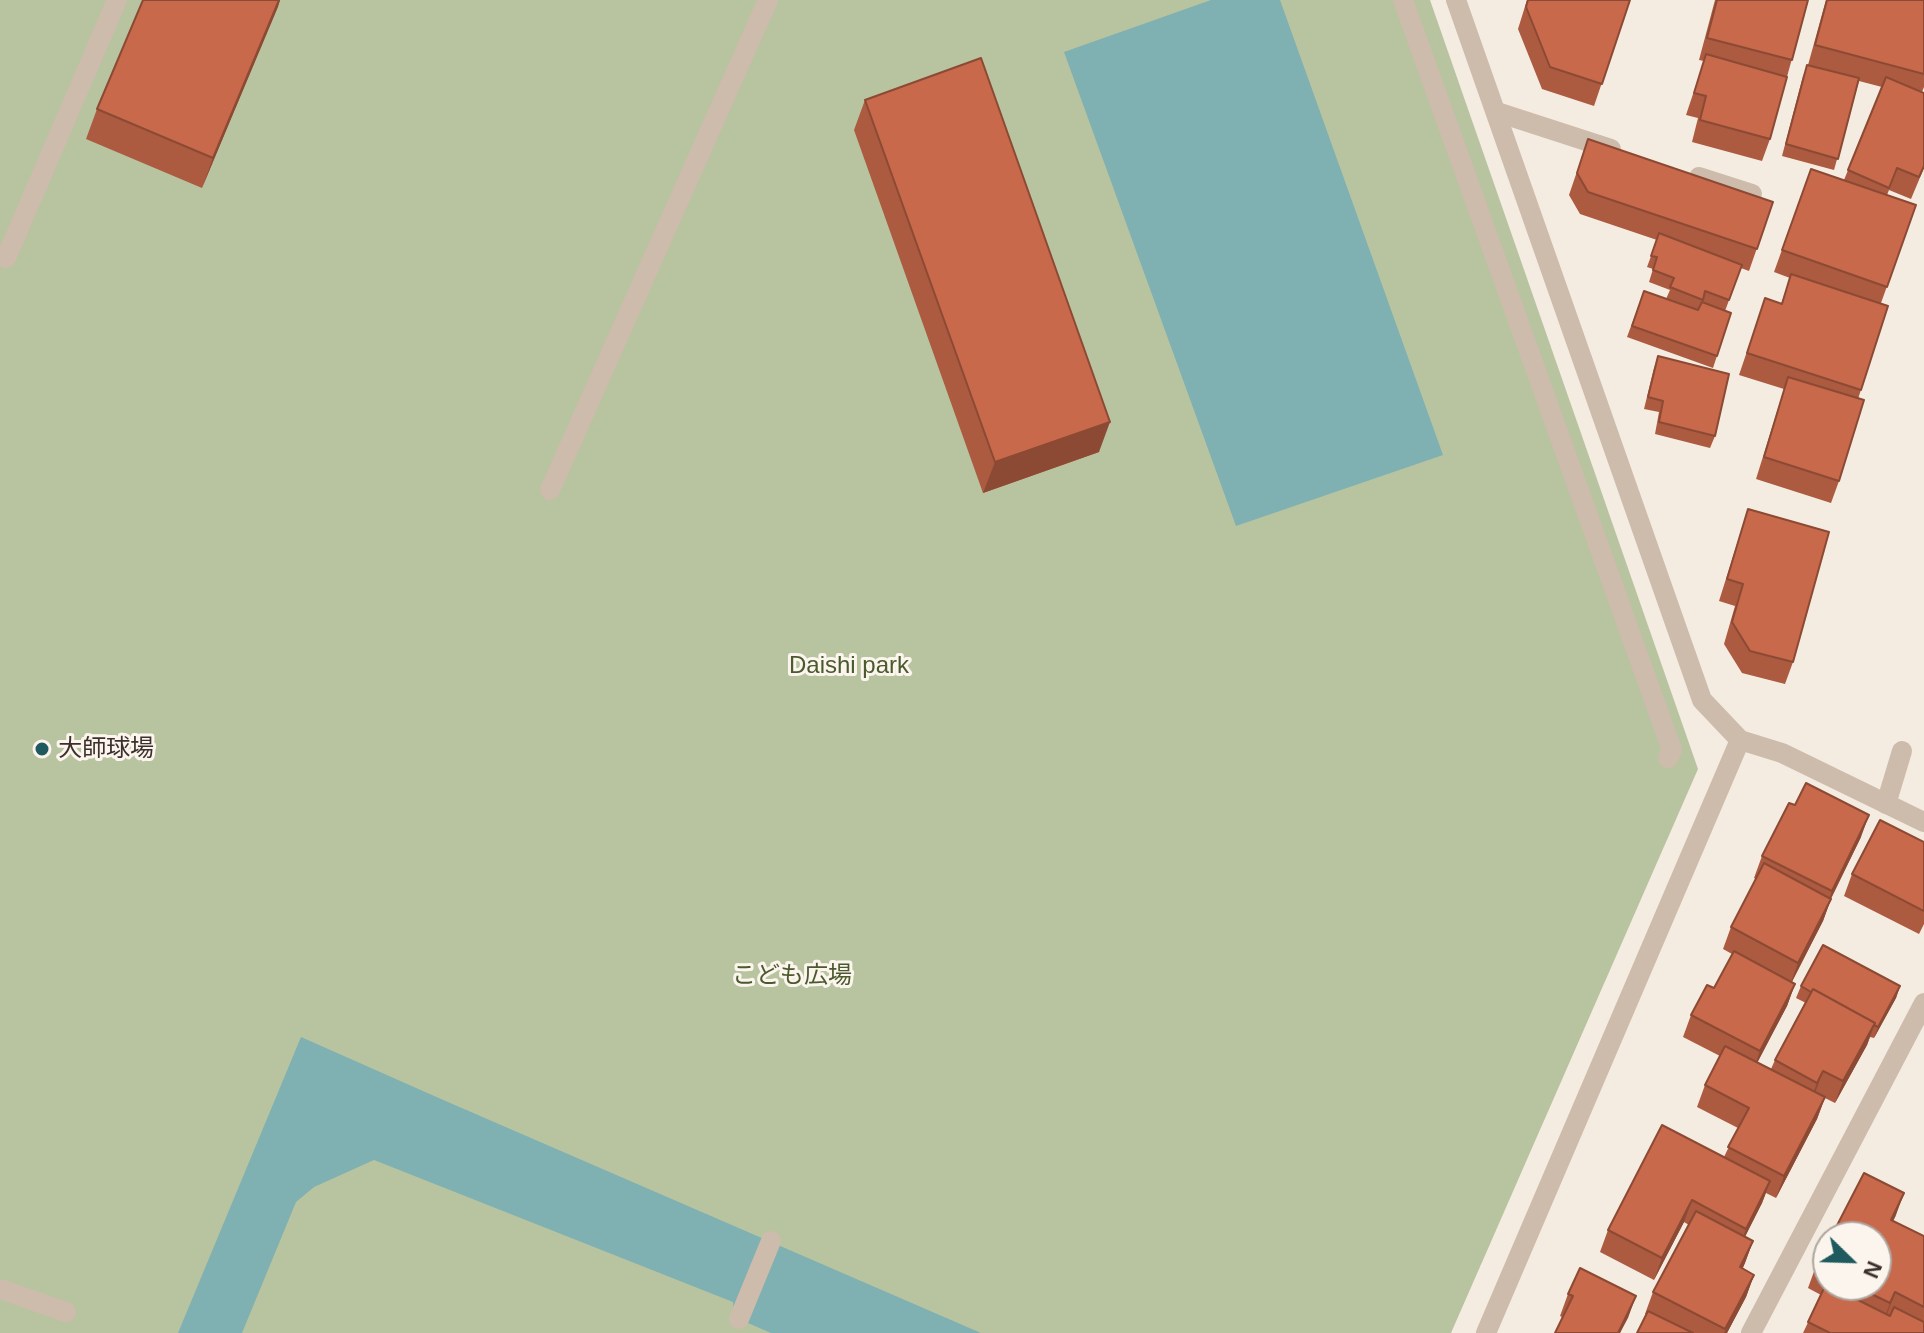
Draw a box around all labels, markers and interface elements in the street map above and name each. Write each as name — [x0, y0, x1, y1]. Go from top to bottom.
park label: Daishi park — [789, 652, 909, 680]
place label: 大師球場 — [58, 735, 154, 763]
marker: 大師球場 — [33, 740, 51, 758]
park label: こども広場 — [732, 962, 852, 990]
north arrow — [1812, 1221, 1892, 1301]
text: N — [1858, 1258, 1887, 1282]

